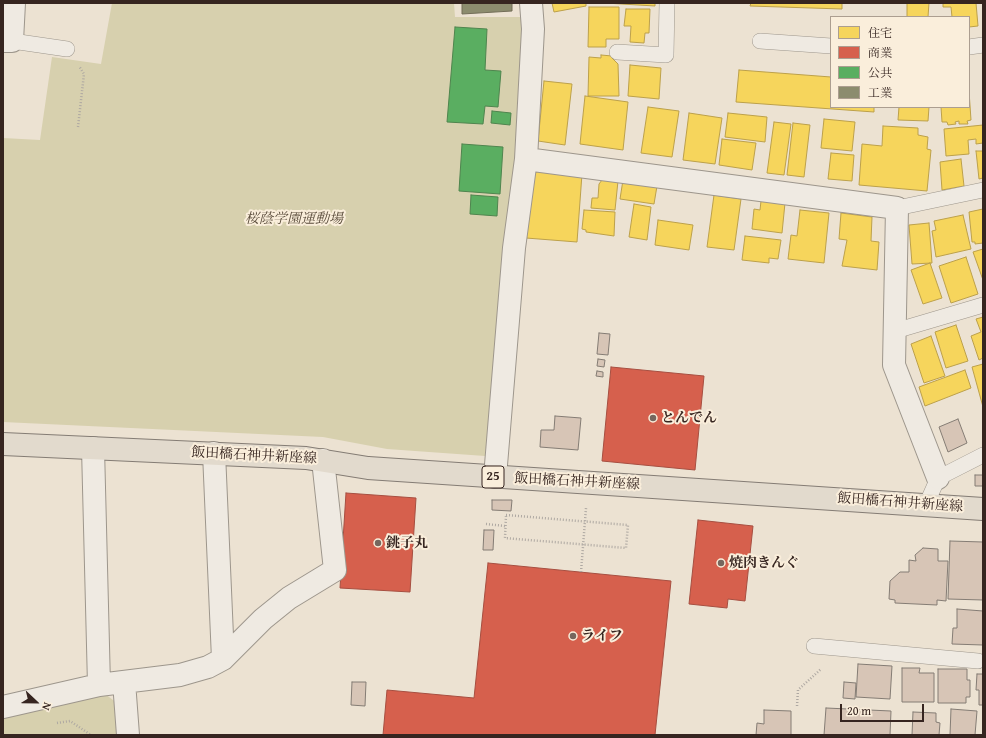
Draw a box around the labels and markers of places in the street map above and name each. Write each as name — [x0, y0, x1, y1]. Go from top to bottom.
place label: とんでん — [661, 410, 717, 426]
marker: とんでん — [648, 413, 658, 423]
place label: 銚子丸 — [386, 535, 428, 551]
marker: 銚子丸 — [373, 538, 383, 548]
place label: 焼肉きんぐ — [729, 555, 799, 571]
marker: 焼肉きんぐ — [716, 558, 726, 568]
place label: ライフ — [581, 628, 623, 644]
marker: ライフ — [568, 631, 578, 641]

